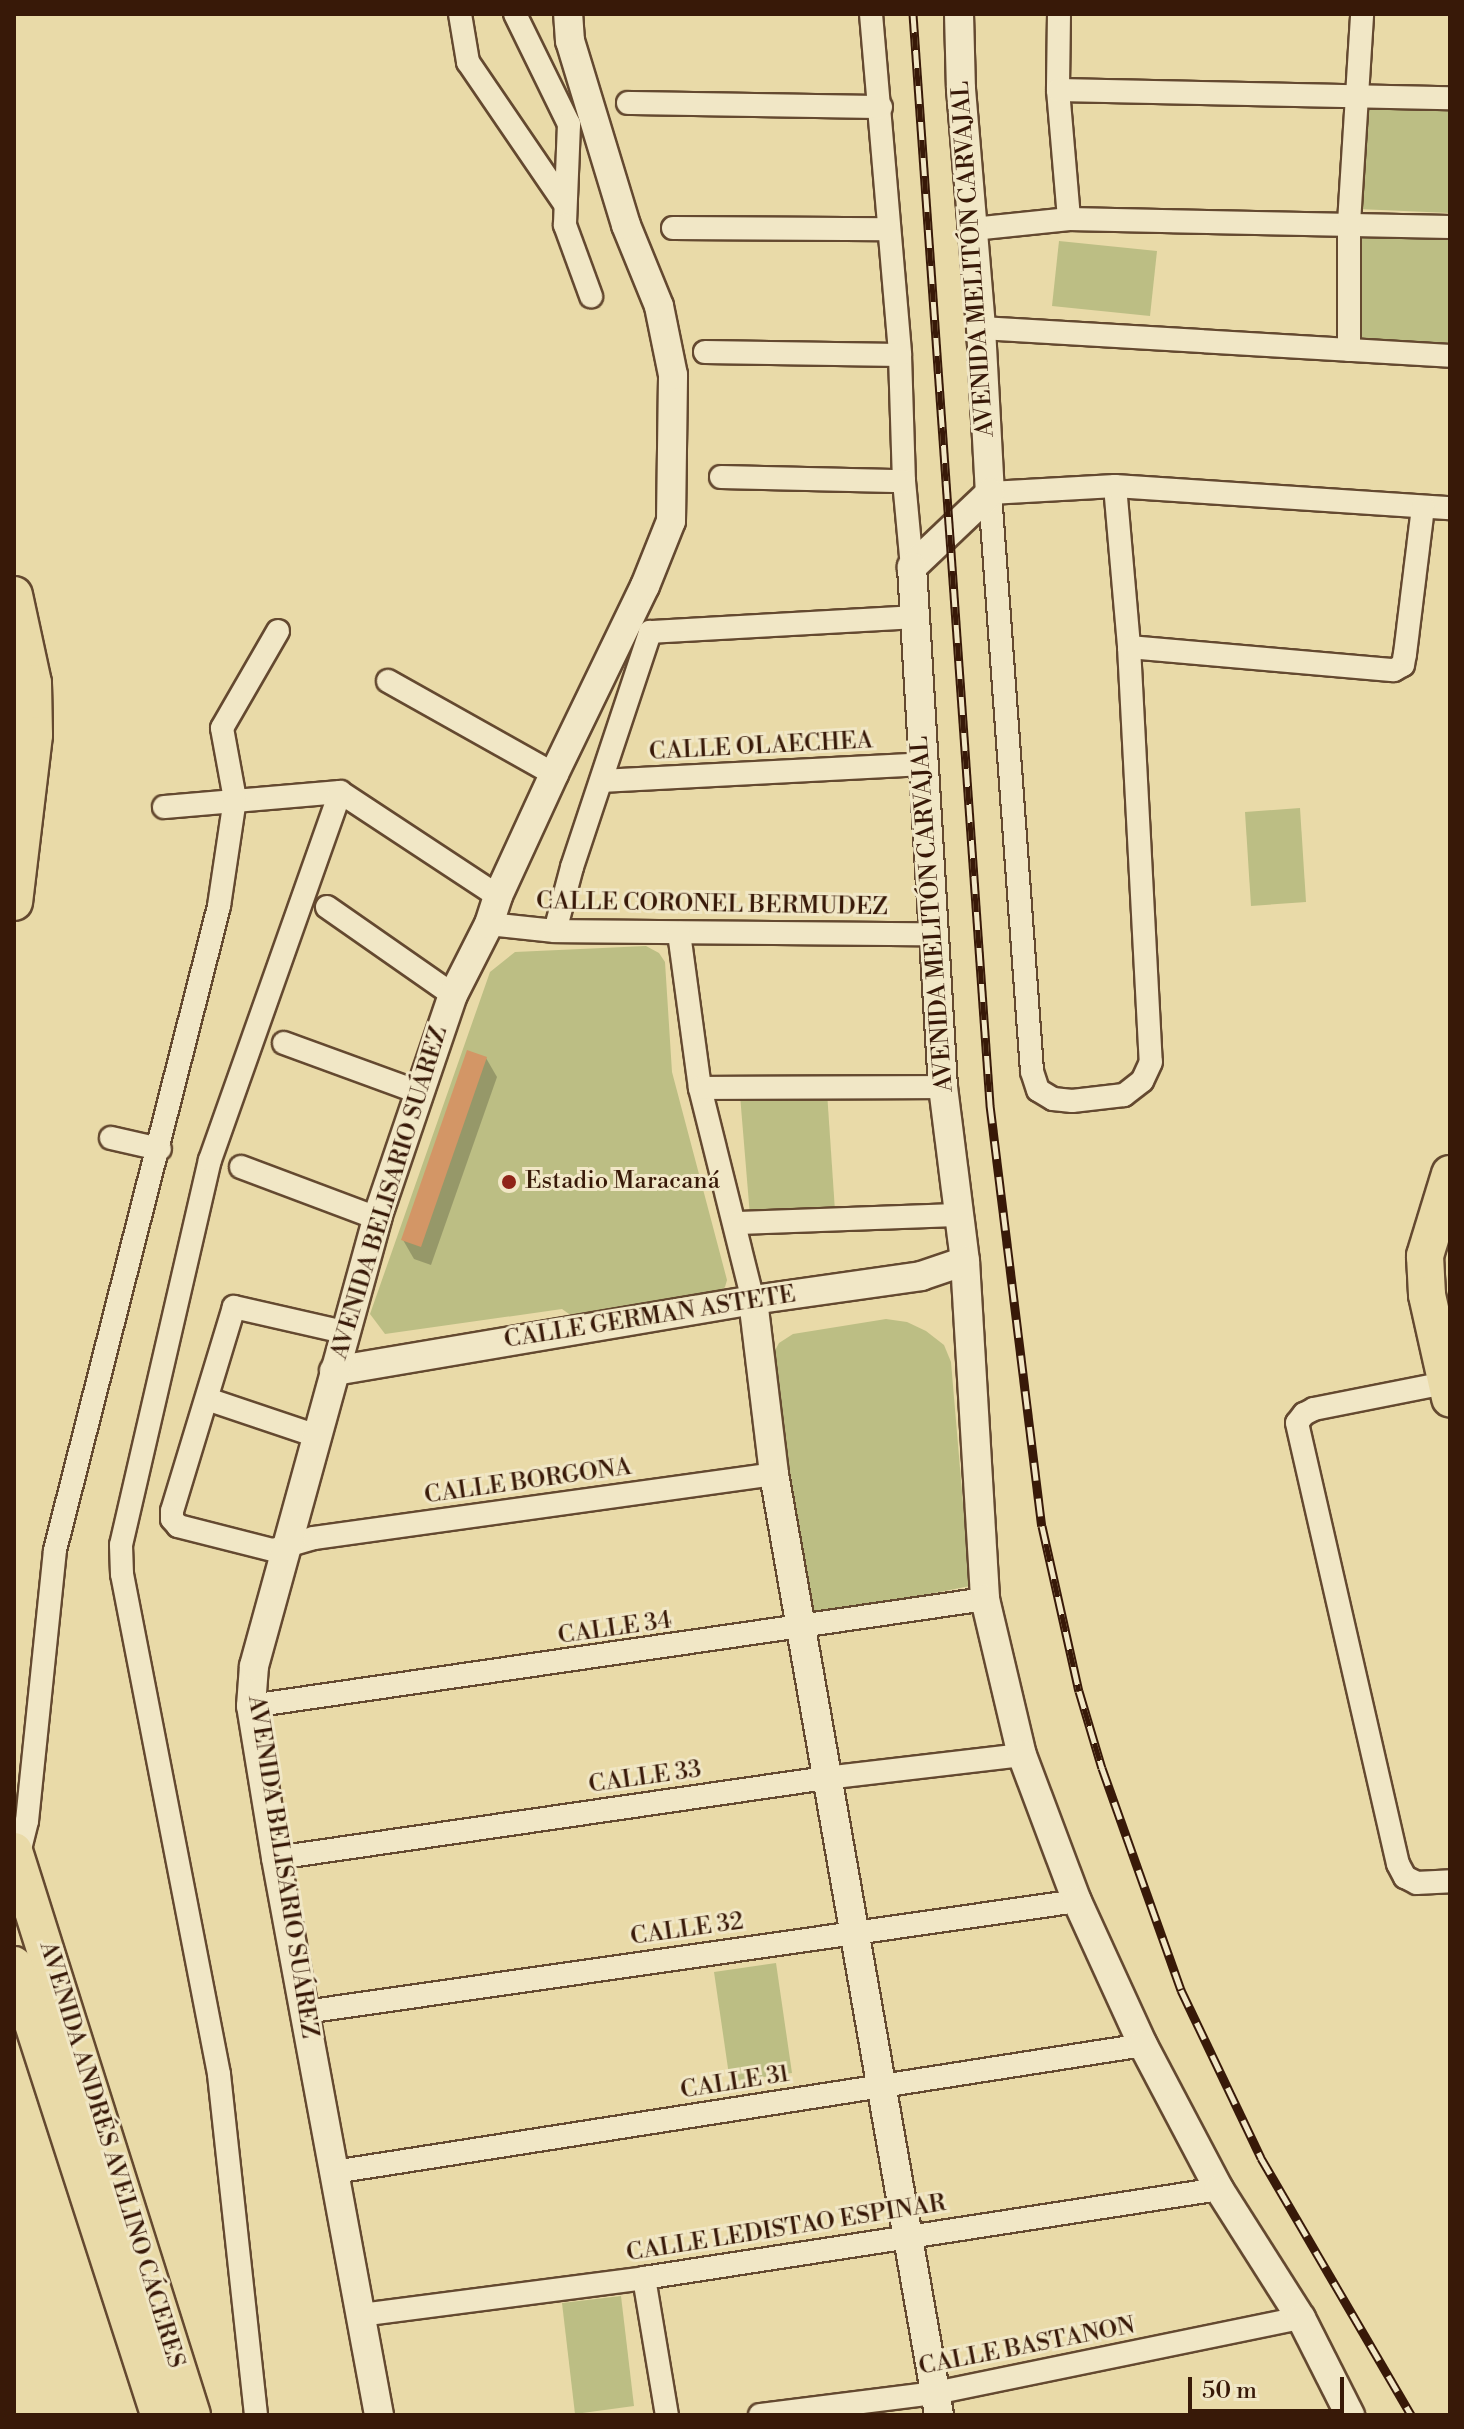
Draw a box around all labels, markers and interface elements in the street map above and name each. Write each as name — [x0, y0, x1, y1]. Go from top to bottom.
street label: AVENIDA MELITÓN CARVAJAL — [947, 80, 1001, 438]
street label: CALLE OLAECHEA — [648, 727, 874, 767]
street label: AVENIDA MELITÓN CARVAJAL — [906, 735, 960, 1093]
street label: CALLE CORONEL BERMUDEZ — [536, 888, 888, 922]
street label: AVENIDA BELISARIO SUÁREZ — [326, 1023, 454, 1363]
place label: Estadio Maracaná — [525, 1168, 720, 1196]
marker: Estadio Maracaná — [500, 1173, 518, 1191]
street label: CALLE GERMAN ASTETE — [502, 1281, 798, 1355]
street label: CALLE BORGONA — [423, 1453, 633, 1511]
street label: CALLE 34 — [556, 1607, 674, 1651]
street label: AVENIDA BELISARIO SUÁREZ — [241, 1694, 323, 2040]
street label: CALLE 33 — [587, 1756, 703, 1800]
street label: CALLE 32 — [629, 1908, 745, 1952]
street label: AVENIDA ANDRÉS AVELINO CÁCERES — [32, 1938, 190, 2372]
street label: CALLE 31 — [678, 2060, 792, 2106]
street label: CALLE LEDISTAO ESPINAR — [624, 2190, 948, 2268]
street label: CALLE BASTANON — [916, 2312, 1138, 2382]
scale bar — [1192, 2361, 1348, 2411]
text: 50 m — [1202, 2376, 1257, 2406]

